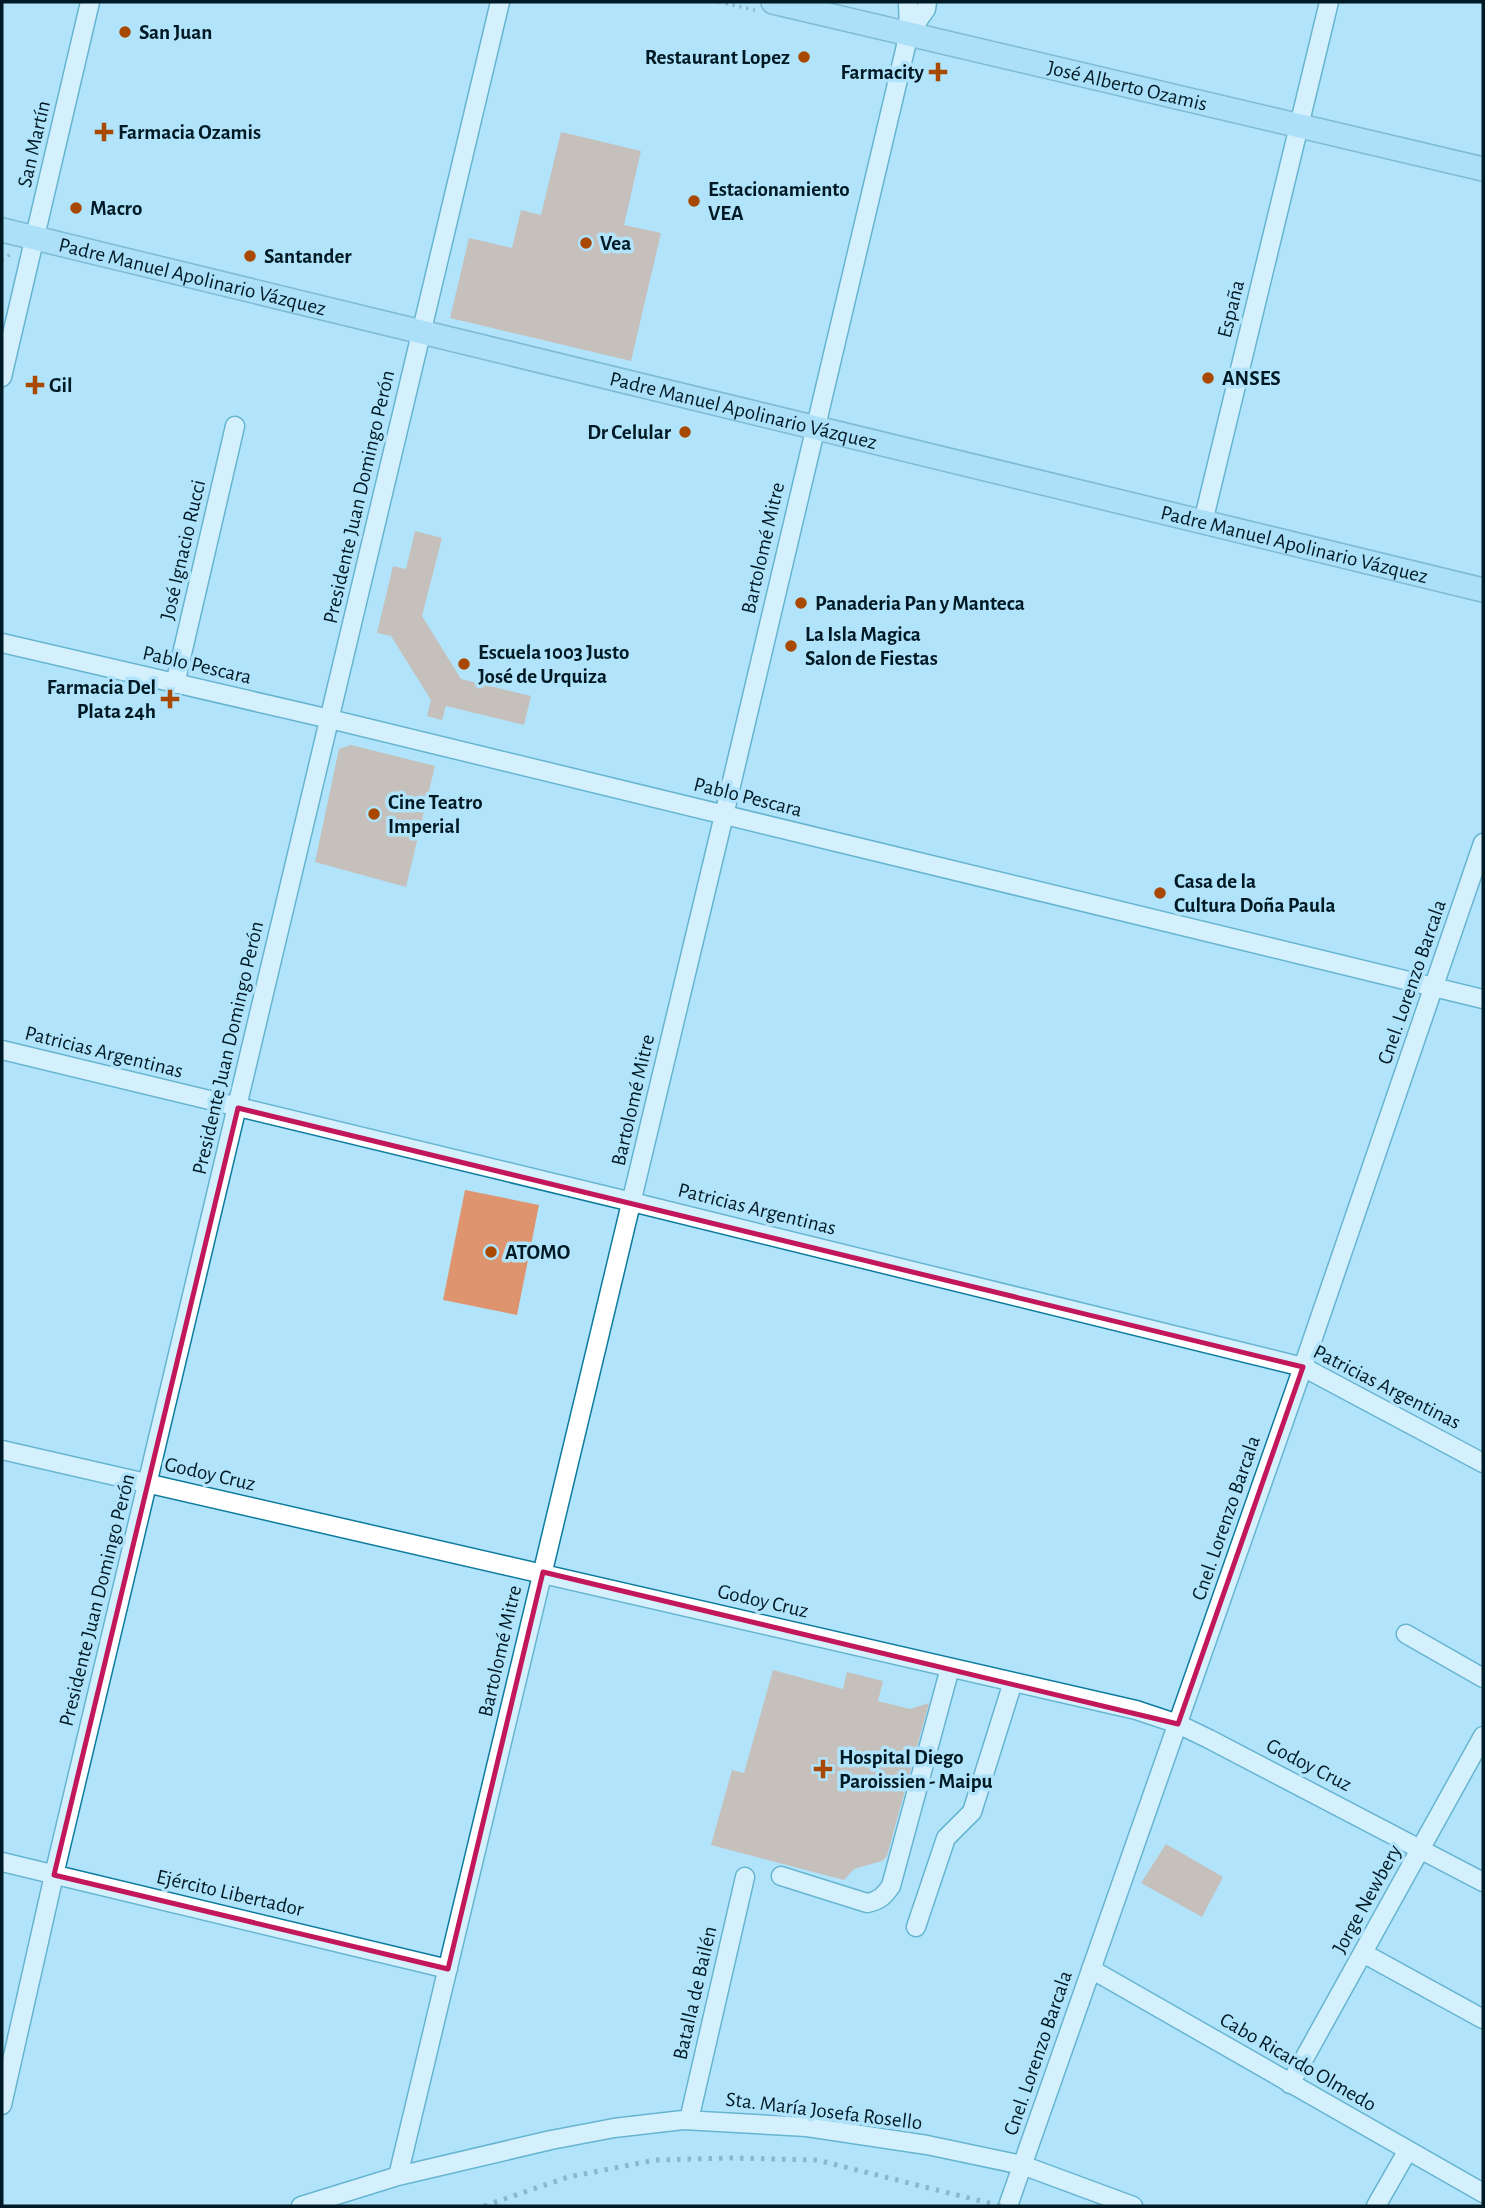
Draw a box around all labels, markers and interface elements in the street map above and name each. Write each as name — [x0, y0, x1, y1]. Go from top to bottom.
place label: San Juan — [139, 22, 212, 43]
marker: San Juan — [117, 24, 133, 40]
place label: Restaurant Lopez — [645, 47, 790, 68]
marker: Restaurant Lopez — [796, 49, 812, 65]
street label: José Alberto Ozamis — [1045, 56, 1209, 114]
place label: Farmacity — [841, 62, 925, 83]
marker: Farmacity — [930, 64, 946, 80]
street label: San Martín — [14, 98, 54, 190]
place label: Farmacia Ozamis — [118, 122, 261, 143]
marker: Farmacia Ozamis — [96, 124, 112, 140]
place label: Estacionamiento VEA — [708, 179, 850, 224]
marker: Estacionamiento VEA — [686, 193, 702, 209]
place label: Macro — [90, 198, 142, 219]
marker: Macro — [68, 200, 84, 216]
place label: Vea — [600, 233, 631, 254]
street label: Padre Manuel Apolinario Vázquez — [57, 234, 328, 319]
marker: Vea — [578, 235, 594, 251]
place label: Santander — [264, 246, 352, 267]
marker: Santander — [242, 248, 258, 264]
street label: España — [1214, 278, 1248, 340]
street label: Presidente Juan Domingo Perón — [320, 368, 398, 626]
street label: Padre Manuel Apolinario Vázquez — [608, 368, 879, 453]
place label: ANSES — [1222, 368, 1281, 389]
marker: ANSES — [1200, 370, 1216, 386]
place label: Gil — [49, 375, 73, 396]
marker: Gil — [27, 377, 43, 393]
place label: Dr Celular — [587, 422, 672, 443]
marker: Dr Celular — [677, 424, 693, 440]
street label: José Ignacio Rucci — [157, 478, 209, 622]
street label: Bartolomé Mitre — [738, 480, 788, 616]
street label: Padre Manuel Apolinario Vázquez — [1159, 502, 1430, 587]
place label: Panaderia Pan y Manteca — [815, 593, 1025, 614]
marker: Panaderia Pan y Manteca — [793, 595, 809, 611]
place label: La Isla Magica Salon de Fiestas — [805, 624, 938, 669]
marker: La Isla Magica Salon de Fiestas — [783, 638, 799, 654]
street label: Pablo Pescara — [141, 642, 254, 688]
place label: Escuela 1003 Justo José de Urquiza — [478, 642, 629, 687]
marker: Escuela 1003 Justo José de Urquiza — [456, 656, 472, 672]
place label: Farmacia Del Plata 24h — [47, 677, 156, 722]
marker: Farmacia Del Plata 24h — [162, 691, 178, 707]
street label: Pablo Pescara — [692, 773, 805, 821]
place label: Cine Teatro Imperial — [388, 792, 483, 837]
marker: Cine Teatro Imperial — [366, 806, 382, 822]
place label: Casa de la Cultura Doña Paula — [1174, 871, 1336, 916]
marker: Casa de la Cultura Doña Paula — [1152, 885, 1168, 901]
street label: Cnel. Lorenzo Barcala — [1374, 897, 1450, 1067]
street label: Presidente Juan Domingo Perón — [189, 919, 267, 1177]
street label: Patricias Argentinas — [23, 1022, 185, 1082]
street label: Bartolomé Mitre — [608, 1032, 658, 1168]
street label: Patricias Argentinas — [676, 1179, 838, 1239]
place label: ATOMO — [505, 1242, 570, 1263]
marker: ATOMO — [483, 1244, 499, 1260]
street label: Patricias Argentinas — [1310, 1341, 1464, 1433]
street label: Cnel. Lorenzo Barcala — [1188, 1433, 1264, 1603]
street label: Godoy Cruz — [163, 1453, 257, 1495]
street label: Presidente Juan Domingo Perón — [55, 1472, 139, 1728]
street label: Godoy Cruz — [716, 1580, 810, 1622]
street label: Bartolomé Mitre — [475, 1583, 525, 1719]
street label: Godoy Cruz — [1263, 1735, 1355, 1795]
place label: Hospital Diego Paroissien - Maipu — [839, 1747, 993, 1792]
marker: Hospital Diego Paroissien - Maipu — [813, 1759, 833, 1779]
street label: Jorge Newbery — [1329, 1841, 1405, 1957]
street label: Ejército Libertador — [154, 1866, 306, 1920]
street label: Batalla de Bailén — [669, 1924, 721, 2062]
street label: Cnel. Lorenzo Barcala — [1000, 1968, 1076, 2138]
street label: Cabo Ricardo Olmedo — [1216, 2009, 1380, 2115]
street label: Sta. María Josefa Rosello — [724, 2089, 924, 2133]

